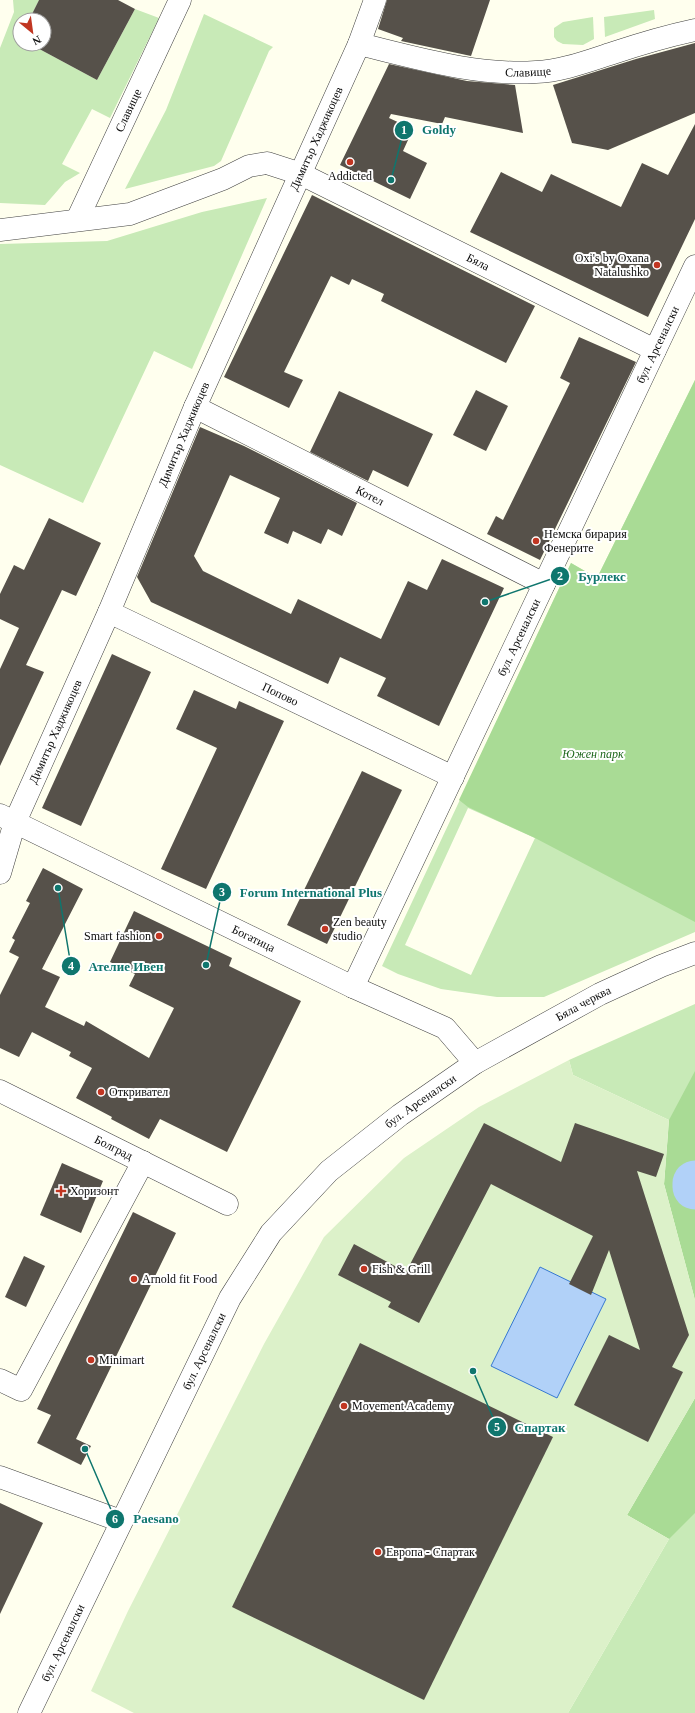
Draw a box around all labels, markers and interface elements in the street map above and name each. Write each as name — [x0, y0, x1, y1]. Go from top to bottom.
north arrow — [12, 12, 52, 52]
text: N — [30, 34, 43, 48]
street label: Славище — [505, 64, 552, 80]
street label: Димитър Хаджикоцев — [287, 84, 346, 193]
street label: Славище — [112, 87, 144, 134]
callout: Goldy — [394, 117, 464, 142]
text: Goldy — [422, 122, 456, 137]
text: 1 — [401, 123, 407, 137]
marker: Addicted — [345, 157, 355, 167]
place label: Addicted — [328, 169, 372, 183]
street label: Бяла — [464, 250, 492, 274]
place label: Oxi's by Oxana Natalushko — [575, 251, 650, 279]
marker: Oxi's by Oxana Natalushko — [652, 260, 662, 270]
street label: бул. Арсеналски — [633, 303, 682, 386]
street label: Димитър Хаджикоцев — [155, 379, 213, 489]
street label: Котел — [353, 483, 386, 509]
place label: Немска бирария Фенерите — [544, 527, 627, 555]
marker: Немска бирария Фенерите — [531, 536, 541, 546]
callout: Бурлекс — [550, 564, 634, 589]
text: 2 — [557, 569, 563, 583]
text: Бурлекс — [578, 569, 626, 584]
street label: бул. Арсеналски — [495, 596, 543, 678]
street label: Димитър Хаджикоцев — [26, 677, 85, 786]
street label: Попово — [260, 679, 301, 709]
park label: Южен парк — [561, 747, 624, 761]
callout: Forum International Plus — [212, 880, 390, 905]
text: 3 — [219, 885, 225, 899]
text: Forum International Plus — [240, 885, 382, 900]
place label: Zen beauty studio — [333, 915, 387, 943]
street label: Богатица — [230, 922, 278, 955]
marker: Zen beauty studio — [320, 924, 330, 934]
place label: Smart fashion — [84, 929, 151, 943]
marker: Smart fashion — [154, 931, 164, 941]
callout: Ателие Ивен — [61, 954, 172, 979]
text: 4 — [68, 959, 74, 973]
text: Ателие Ивен — [88, 959, 164, 974]
street label: Бяла черква — [553, 983, 614, 1024]
street label: бул. Арсеналски — [382, 1071, 459, 1131]
place label: Откривател — [109, 1085, 168, 1099]
marker: Откривател — [96, 1087, 106, 1097]
street label: Болград — [92, 1132, 135, 1163]
place label: Хоризонт — [70, 1184, 119, 1198]
marker: Хоризонт — [55, 1185, 67, 1197]
place label: Fish & Grill — [372, 1262, 431, 1276]
marker: Fish & Grill — [359, 1264, 369, 1274]
place label: Arnold fit Food — [142, 1272, 217, 1286]
marker: Arnold fit Food — [129, 1274, 139, 1284]
street label: бул. Арсеналски — [180, 1310, 229, 1392]
place label: Minimart — [99, 1353, 145, 1367]
marker: Minimart — [86, 1355, 96, 1365]
place label: Movement Academy — [352, 1399, 452, 1413]
marker: Movement Academy — [339, 1401, 349, 1411]
callout: Спартак — [487, 1415, 574, 1440]
text: 5 — [494, 1420, 500, 1434]
text: Спартак — [515, 1420, 566, 1435]
callout: Paesano — [105, 1506, 187, 1531]
text: Paesano — [133, 1511, 179, 1526]
text: 6 — [112, 1512, 118, 1526]
place label: Европа - Спартак — [386, 1545, 475, 1559]
marker: Европа - Спартак — [373, 1547, 383, 1557]
street label: бул. Арсеналски — [38, 1601, 88, 1684]

